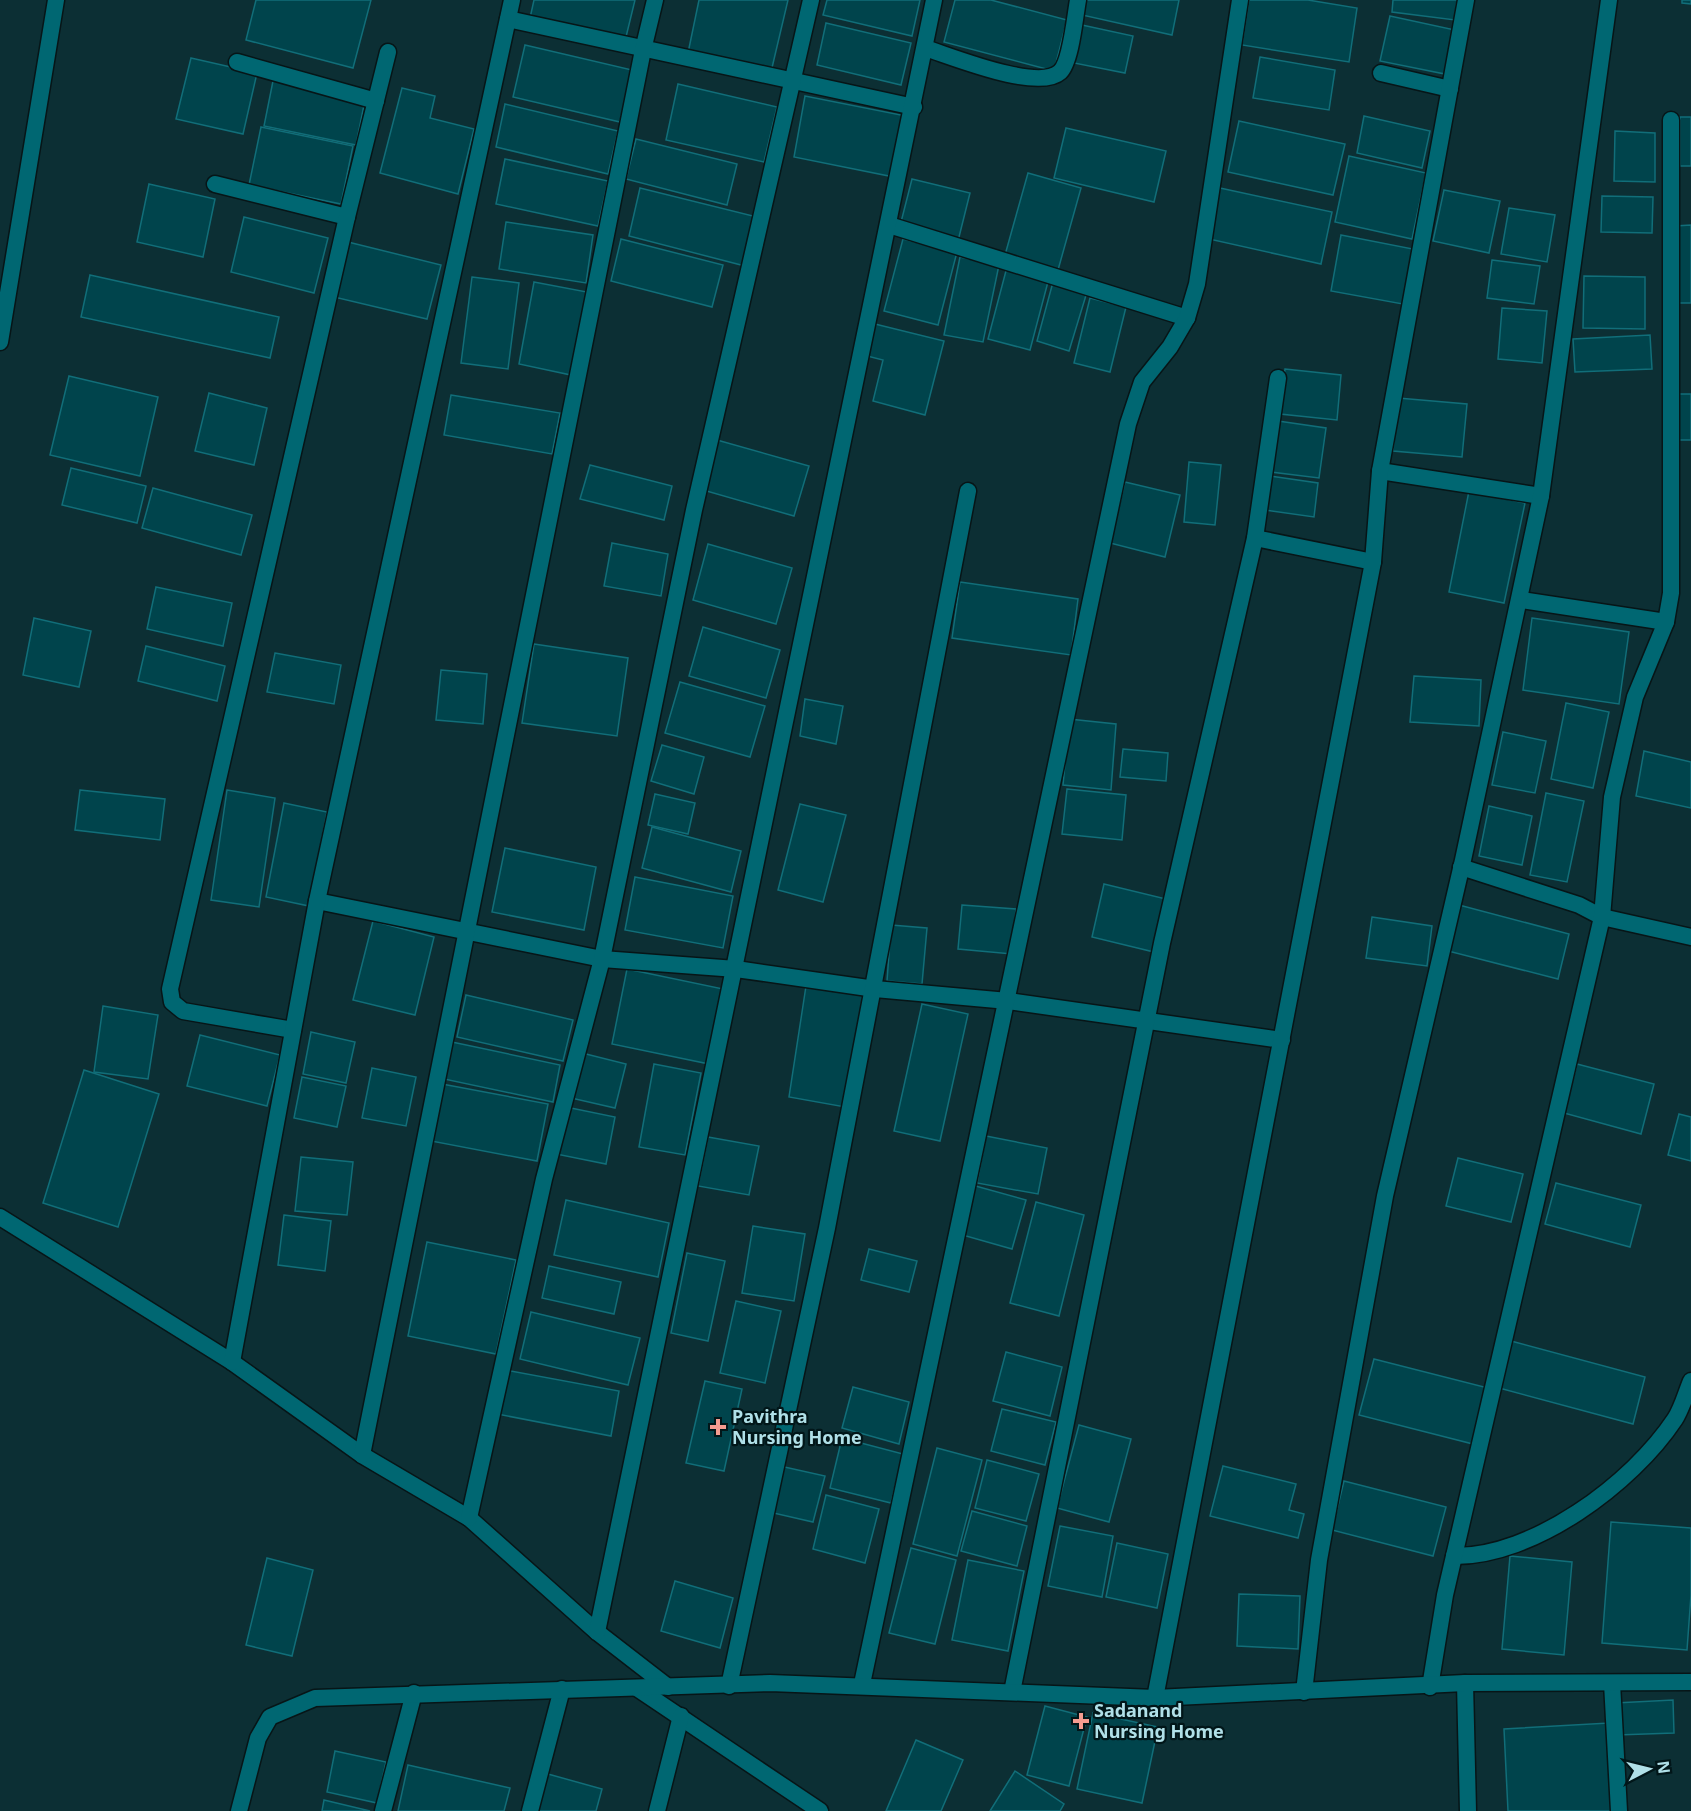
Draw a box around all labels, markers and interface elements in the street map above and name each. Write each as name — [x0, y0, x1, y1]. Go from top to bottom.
place label: Pavithra Nursing Home — [732, 1404, 862, 1449]
marker: Pavithra Nursing Home — [709, 1418, 727, 1436]
place label: Sadanand Nursing Home — [1094, 1698, 1224, 1743]
marker: Sadanand Nursing Home — [1072, 1712, 1090, 1730]
north arrow — [1619, 1739, 1679, 1799]
text: N — [1652, 1759, 1676, 1775]

